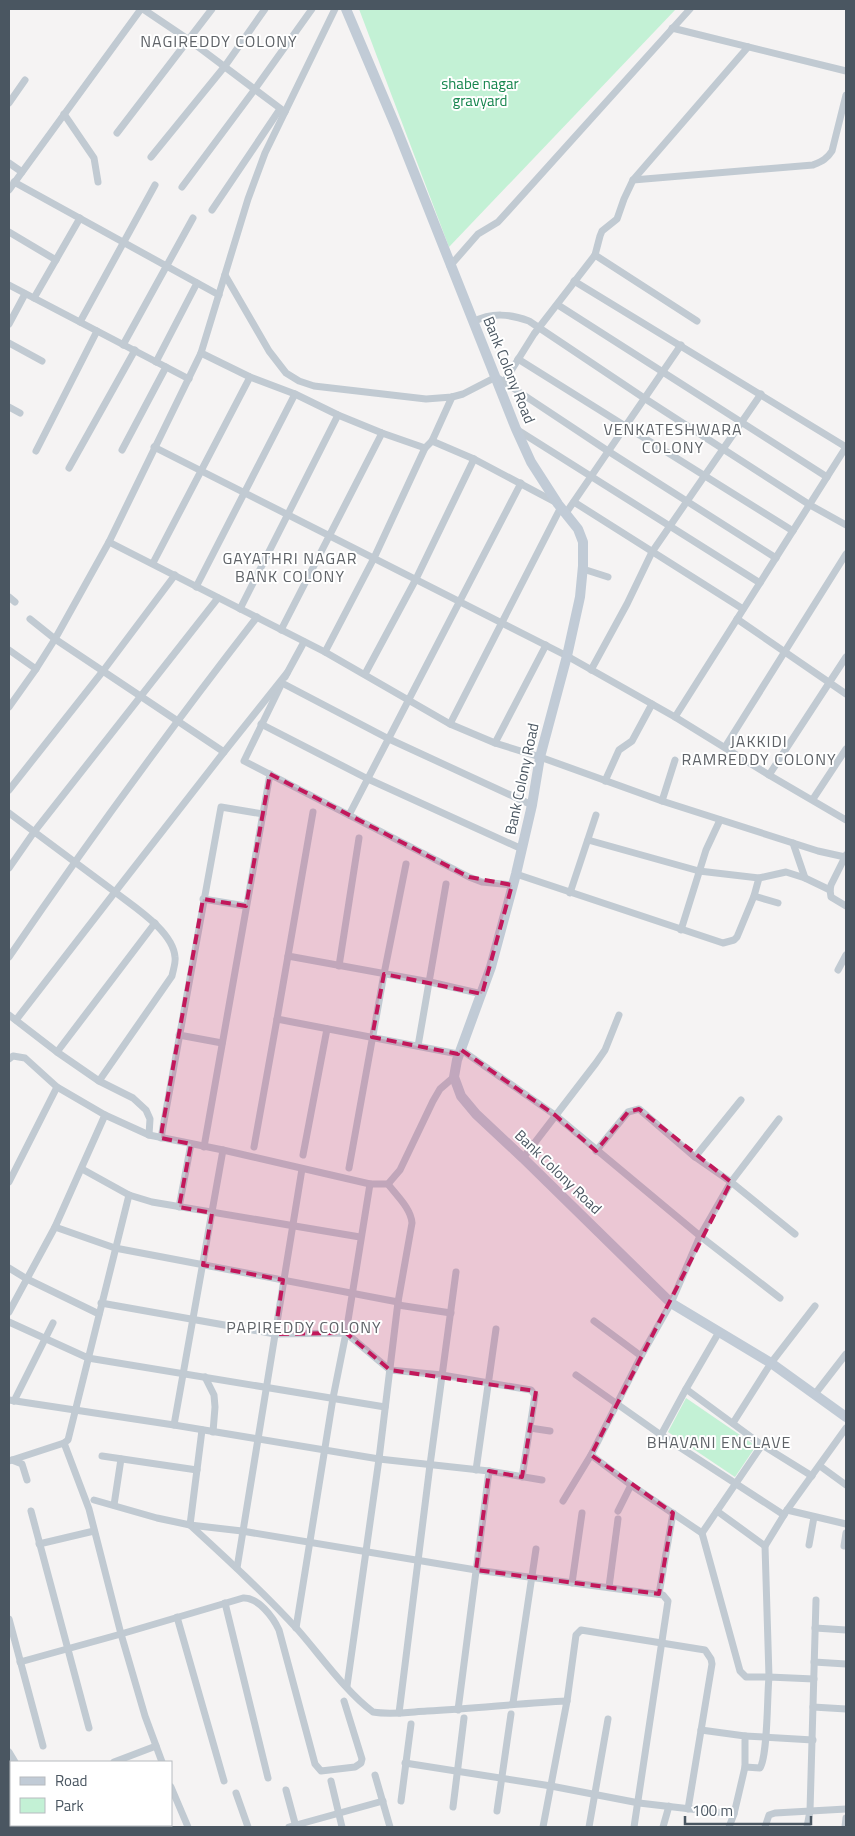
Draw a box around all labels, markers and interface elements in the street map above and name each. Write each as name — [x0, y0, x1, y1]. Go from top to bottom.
district label: NAGIREDDY COLONY — [140, 29, 298, 53]
park label: shabe nagar gravyard — [441, 72, 519, 112]
street label: Bank Colony Road — [478, 313, 541, 427]
district label: VENKATESHWARA COLONY — [603, 417, 743, 459]
district label: GAYATHRI NAGAR BANK COLONY — [222, 546, 358, 588]
street label: Bank Colony Road — [498, 721, 545, 837]
district label: JAKKIDI RAMREDDY COLONY — [681, 729, 837, 771]
street label: Bank Colony Road — [509, 1124, 607, 1219]
district label: PAPIREDDY COLONY — [226, 1315, 382, 1339]
district label: BHAVANI ENCLAVE — [647, 1430, 791, 1454]
legend — [10, 1761, 172, 1826]
text: Road — [55, 1769, 87, 1792]
text: Park — [55, 1794, 84, 1817]
scale bar — [685, 1794, 811, 1826]
text: 100 m — [692, 1799, 733, 1822]

